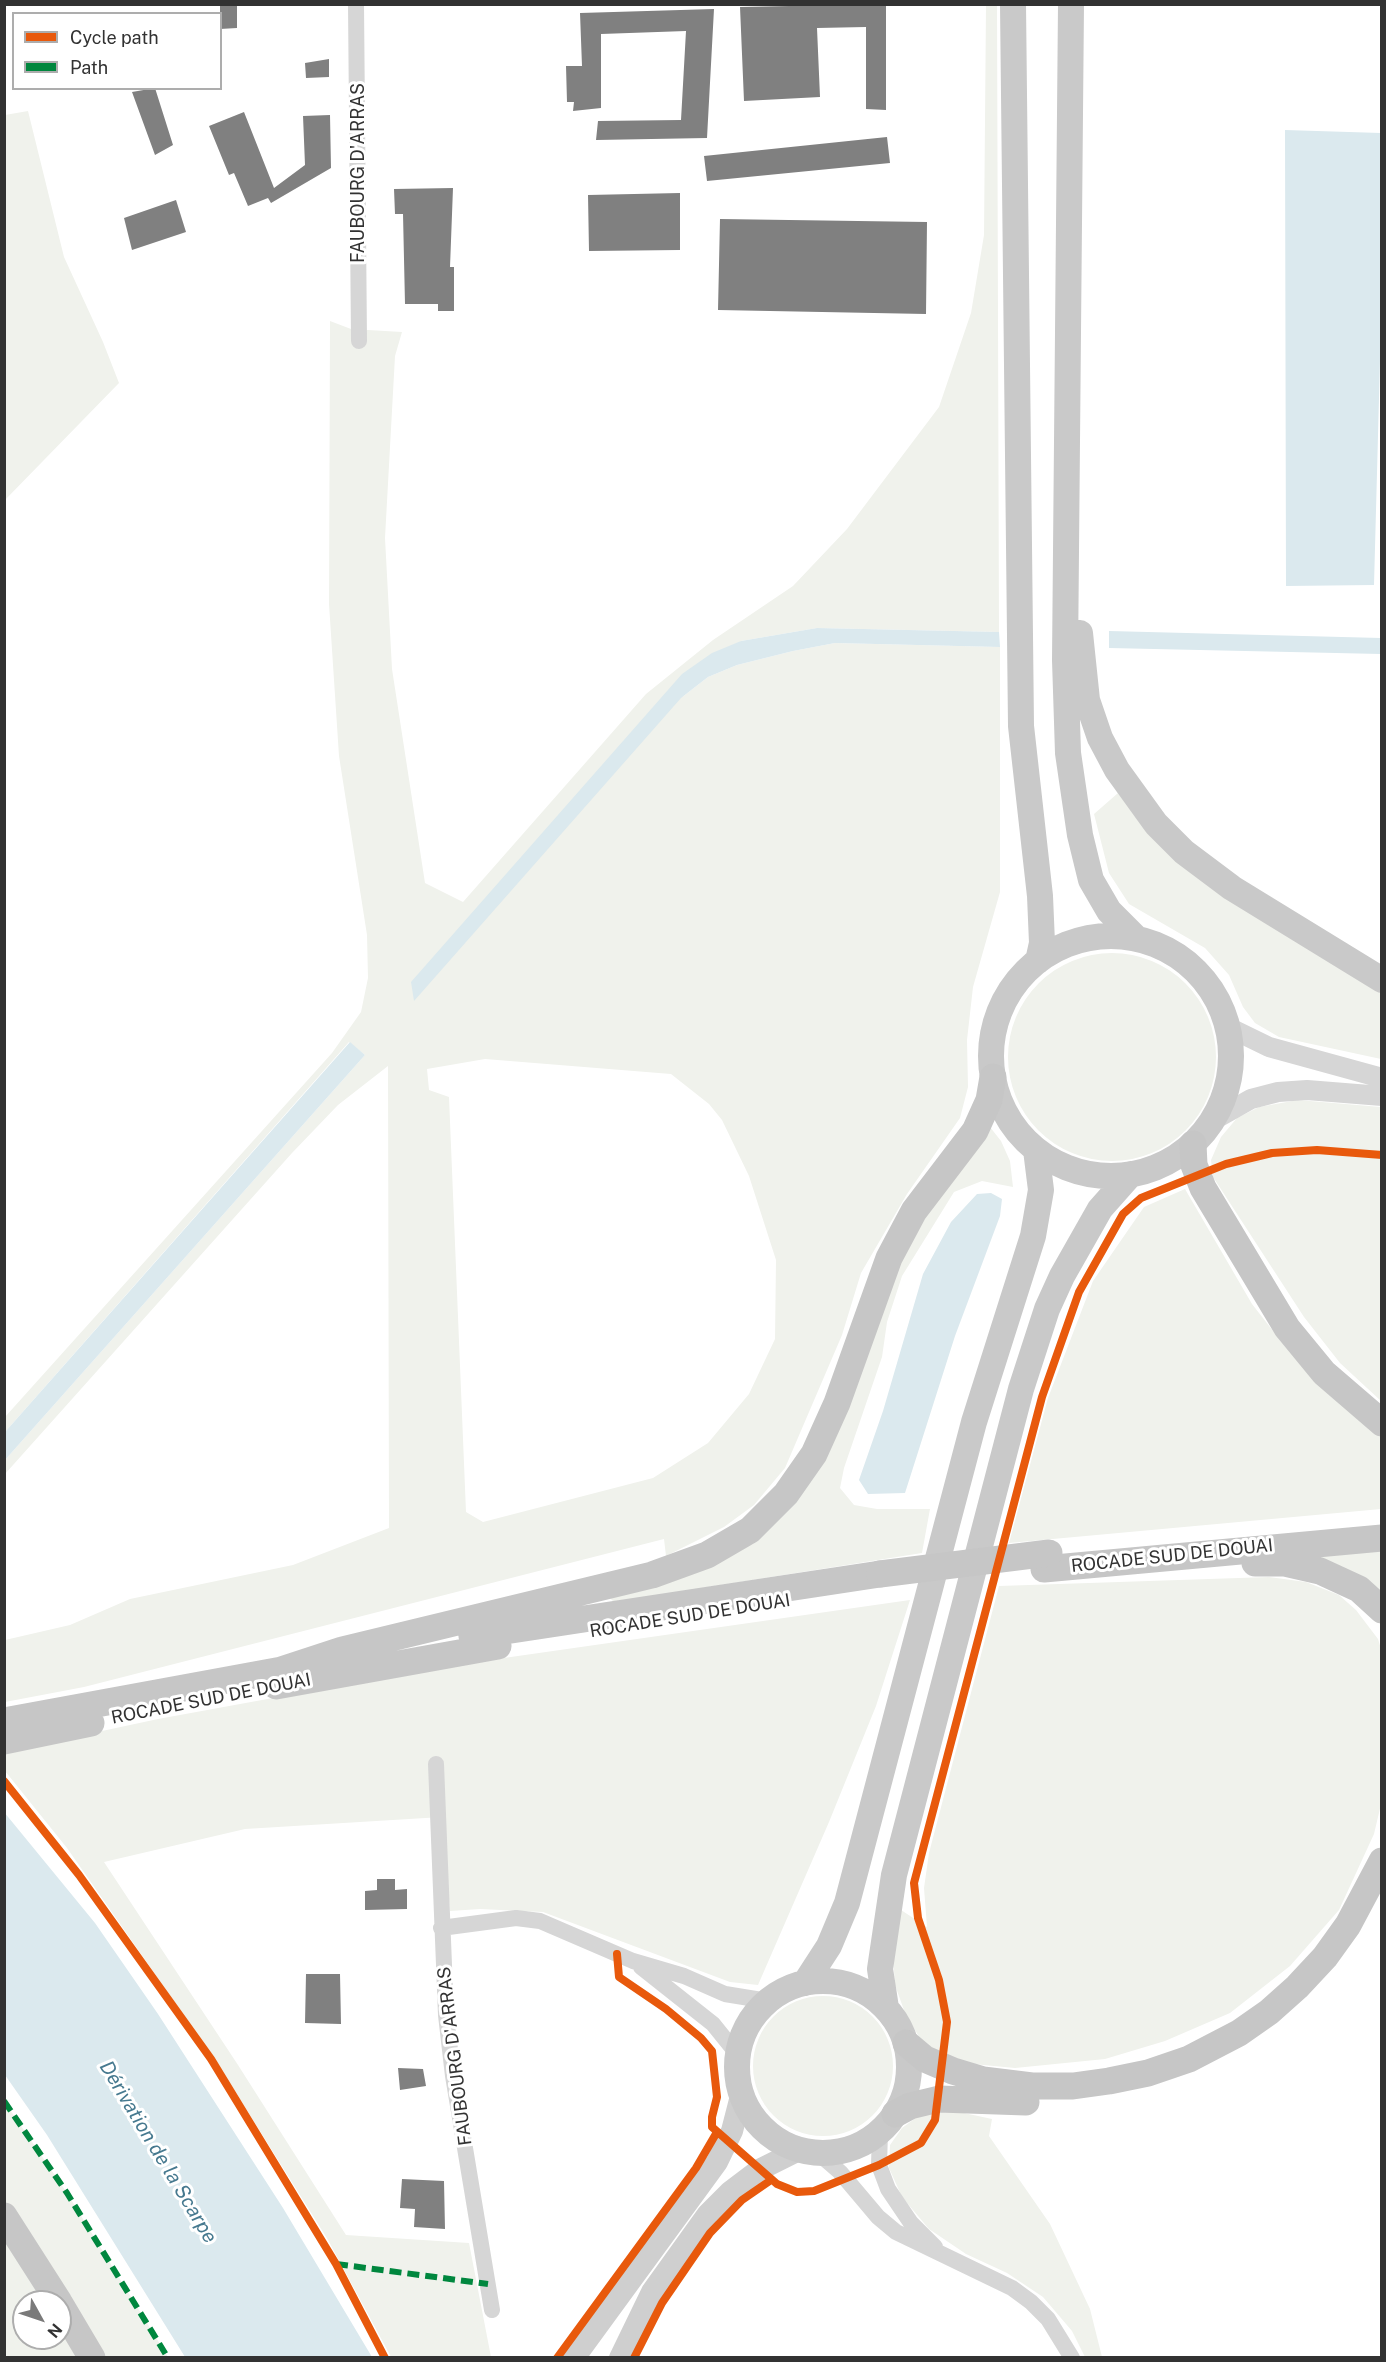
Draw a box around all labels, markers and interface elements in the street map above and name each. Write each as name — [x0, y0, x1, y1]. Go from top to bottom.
legend — [12, 12, 222, 90]
text: Cycle path — [70, 27, 159, 48]
text: Path — [70, 57, 108, 78]
street label: FAUBOURG D'ARRAS — [347, 83, 369, 263]
street label: ROCADE SUD DE DOUAI — [1070, 1535, 1274, 1577]
street label: ROCADE SUD DE DOUAI — [588, 1589, 792, 1643]
street label: ROCADE SUD DE DOUAI — [109, 1669, 313, 1729]
street label: FAUBOURG D'ARRAS — [433, 1965, 477, 2147]
water label: Dérivation de la Scarpe — [94, 2057, 222, 2247]
north arrow — [12, 2290, 72, 2350]
text: N — [43, 2320, 66, 2342]

